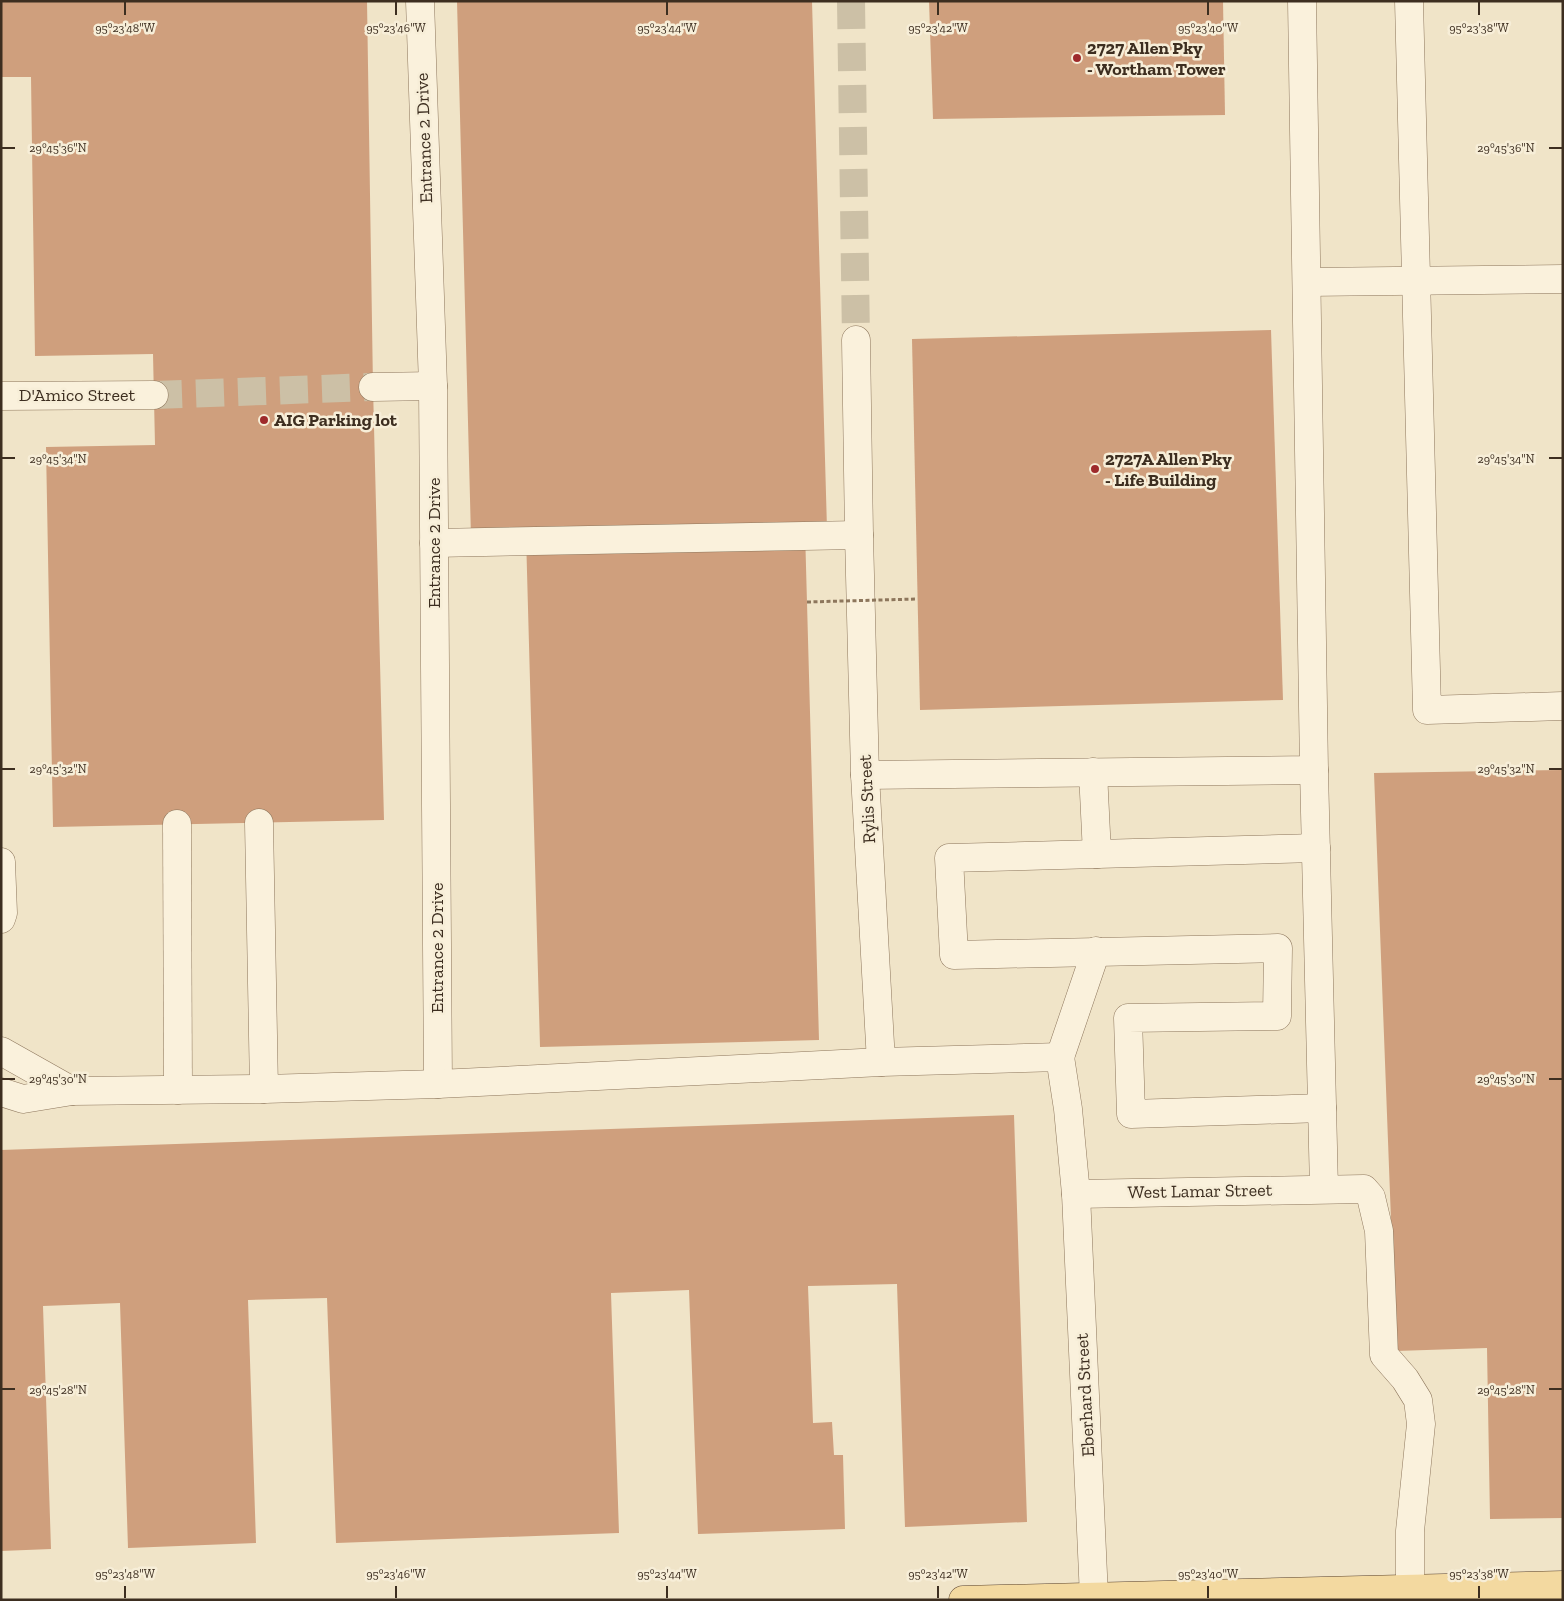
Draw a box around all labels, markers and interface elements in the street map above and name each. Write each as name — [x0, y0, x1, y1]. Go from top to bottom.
text: 95°23'48"W — [95, 21, 156, 35]
text: 95°23'46"W — [366, 21, 427, 35]
text: 95°23'44"W — [637, 21, 698, 35]
text: 95°23'42"W — [908, 21, 969, 35]
text: 95°23'40"W — [1178, 21, 1239, 35]
text: 95°23'38"W — [1449, 21, 1510, 35]
place label: 2727 Allen Pky - Wortham Tower — [1087, 37, 1226, 80]
marker: 2727 Allen Pky - Wortham Tower — [1071, 52, 1083, 64]
street label: Entrance 2 Drive — [411, 72, 437, 204]
text: 29°45'36"N — [29, 141, 87, 155]
text: 29°45'36"N — [1477, 141, 1535, 155]
street label: D'Amico Street — [19, 384, 135, 406]
place label: AIG Parking lot — [274, 409, 398, 431]
marker: AIG Parking lot — [258, 414, 270, 426]
place label: 2727A Allen Pky - Life Building — [1105, 448, 1232, 491]
text: 29°45'34"N — [29, 452, 87, 466]
text: 29°45'34"N — [1477, 452, 1535, 466]
marker: 2727A Allen Pky - Life Building — [1089, 463, 1101, 475]
street label: Entrance 2 Drive — [423, 478, 445, 608]
street label: Rylis Street — [854, 754, 880, 844]
text: 29°45'32"N — [29, 762, 87, 776]
text: 29°45'32"N — [1477, 762, 1535, 776]
street label: Entrance 2 Drive — [426, 883, 448, 1013]
text: 29°45'30"N — [29, 1072, 87, 1086]
text: 29°45'30"N — [1477, 1072, 1535, 1086]
street label: West Lamar Street — [1128, 1179, 1273, 1203]
street label: Eberhard Street — [1071, 1332, 1099, 1457]
text: 29°45'28"N — [29, 1383, 87, 1397]
text: 29°45'28"N — [1477, 1383, 1535, 1397]
text: 95°23'48"W — [95, 1567, 156, 1581]
text: 95°23'46"W — [366, 1567, 427, 1581]
text: 95°23'44"W — [637, 1567, 698, 1581]
text: 95°23'42"W — [908, 1567, 969, 1581]
text: 95°23'40"W — [1178, 1567, 1239, 1581]
text: 95°23'38"W — [1449, 1567, 1510, 1581]

